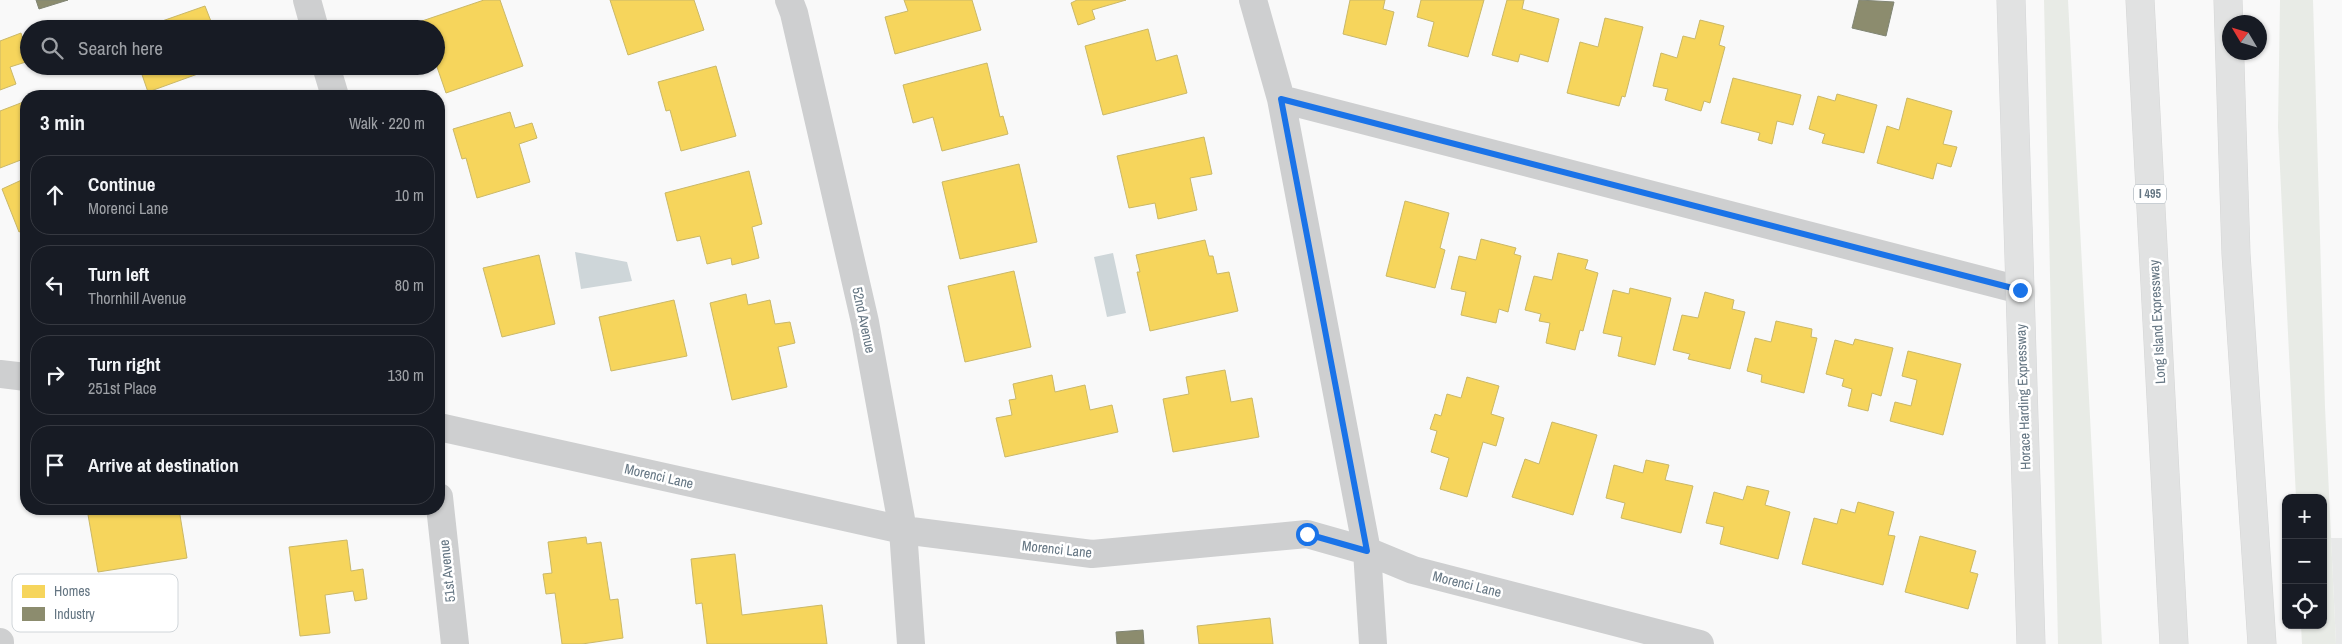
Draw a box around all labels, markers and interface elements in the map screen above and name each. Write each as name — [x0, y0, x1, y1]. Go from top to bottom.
north arrow — [2222, 15, 2267, 60]
search box — [20, 20, 445, 75]
icon: search — [38, 34, 66, 62]
text: Search here — [78, 35, 163, 61]
text: 3 min — [40, 108, 85, 137]
text: Walk · 220 m — [349, 112, 425, 134]
text: Continue — [88, 171, 156, 197]
icon: ahead — [41, 181, 69, 209]
text: 10 m — [395, 184, 424, 206]
road number: I 495 — [2134, 184, 2166, 203]
text: Morenci Lane — [88, 197, 168, 219]
street label: Long Island Expressway — [2145, 259, 2169, 385]
text: Turn left — [88, 261, 149, 287]
icon: left — [41, 271, 69, 299]
text: 80 m — [395, 274, 424, 296]
route end — [2009, 279, 2032, 302]
street label: 52nd Avenue — [848, 285, 880, 355]
text: Thornhill Avenue — [88, 287, 186, 309]
street label: Horace Harding Expressway — [2011, 323, 2035, 470]
text: Turn right — [88, 351, 160, 377]
icon: right — [41, 361, 69, 389]
text: 130 m — [388, 364, 424, 386]
text: 251st Place — [88, 377, 157, 399]
icon: arrive — [41, 451, 69, 479]
text: Arrive at destination — [88, 452, 239, 478]
street label: Morenci Lane — [623, 459, 695, 493]
map controls — [2282, 494, 2327, 629]
button: + — [2282, 494, 2327, 539]
route start — [1296, 523, 1319, 546]
street label: Morenci Lane — [1021, 536, 1093, 562]
street label: 51st Avenue — [435, 539, 459, 603]
button: − — [2282, 539, 2327, 584]
street label: Morenci Lane — [1431, 567, 1503, 601]
legend — [12, 574, 178, 632]
text: Homes — [54, 582, 91, 600]
button: locate — [2282, 584, 2327, 629]
text: Industry — [54, 605, 95, 623]

